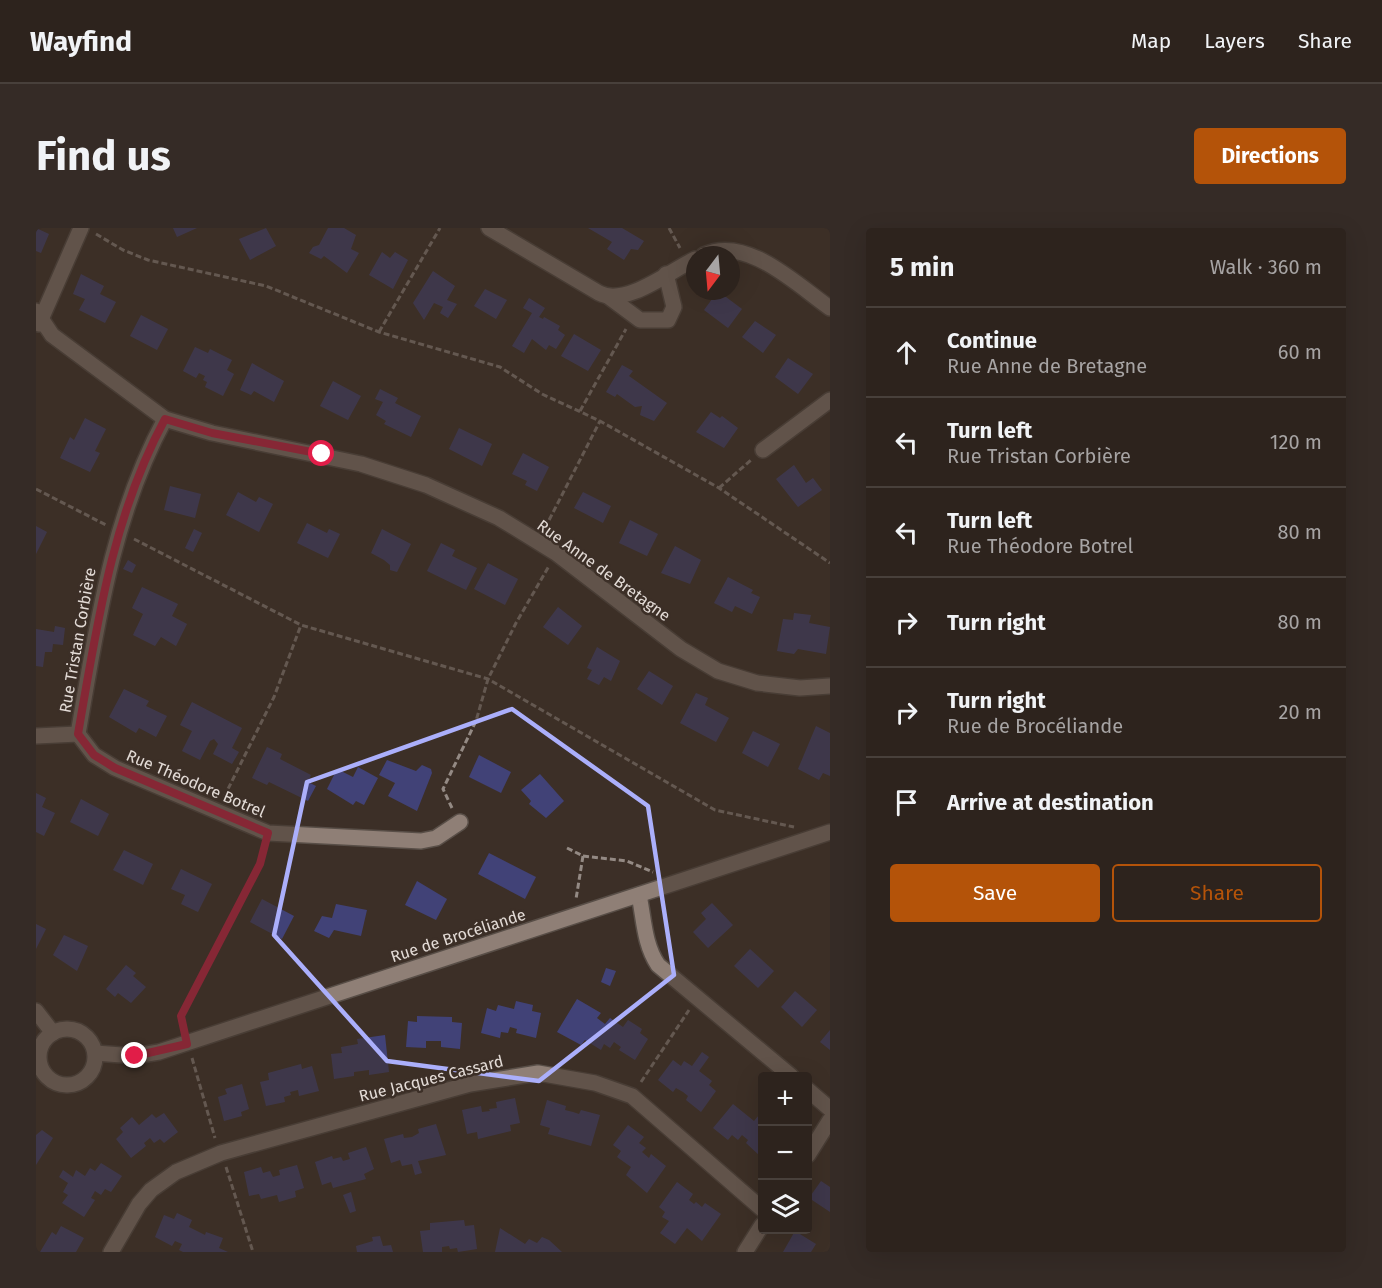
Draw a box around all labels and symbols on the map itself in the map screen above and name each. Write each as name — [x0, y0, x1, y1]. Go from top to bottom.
north arrow — [686, 246, 740, 300]
route start — [308, 440, 334, 466]
street label: Rue Anne de Bretagne — [533, 516, 674, 625]
street label: Rue Tristan Corbière — [55, 566, 100, 714]
street label: Rue Théodore Botrel — [123, 746, 268, 821]
street label: Rue de Brocéliande — [388, 905, 528, 966]
route end — [121, 1042, 147, 1068]
street label: Rue Jacques Cassard — [357, 1051, 505, 1106]

